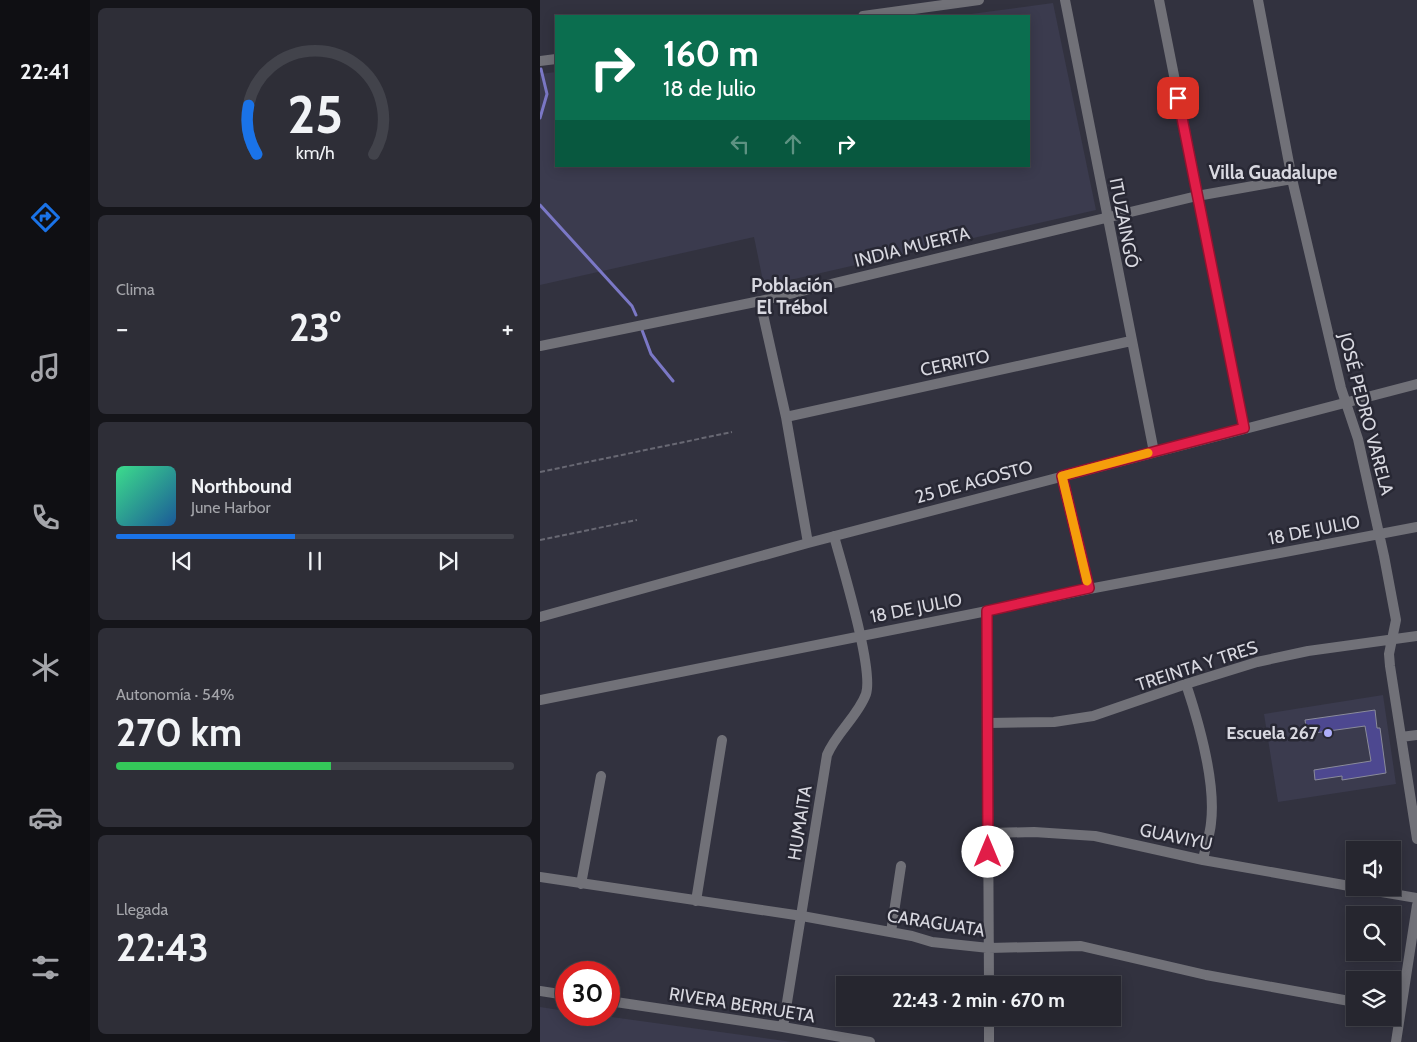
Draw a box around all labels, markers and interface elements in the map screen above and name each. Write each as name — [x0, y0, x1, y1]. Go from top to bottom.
text: 160 m — [663, 32, 759, 75]
icon: right — [580, 35, 645, 100]
text: 22:41 — [20, 58, 70, 85]
text: 18 de Julio — [663, 75, 756, 102]
pin — [1157, 77, 1199, 119]
text: 25 — [287, 83, 343, 146]
icon: arrive — [1164, 84, 1192, 112]
icon: left — [726, 130, 754, 158]
icon: ahead — [779, 130, 807, 158]
icon: right — [832, 130, 860, 158]
text: km/h — [295, 142, 335, 163]
district label: Villa Guadalupe — [1209, 161, 1338, 184]
street label: ITUZAINGÓ — [1104, 176, 1144, 270]
icon: directions — [28, 200, 63, 235]
street label: INDIA MUERTA — [852, 222, 972, 272]
district label: Población El Trébol — [751, 274, 833, 319]
text: Clima — [116, 280, 155, 299]
text: 23° — [289, 304, 341, 351]
text: − — [116, 311, 128, 345]
text: + — [502, 311, 514, 345]
street label: JOSÉ PEDRO VARELA — [1333, 329, 1398, 498]
street label: CERRITO — [918, 345, 992, 381]
icon: music — [28, 350, 63, 385]
street label: 25 DE AGOSTO — [913, 456, 1035, 508]
text: Northbound — [191, 475, 292, 498]
text: June Harbor — [191, 498, 271, 517]
icon: phone — [28, 500, 63, 535]
street label: 18 DE JULIO — [1266, 510, 1362, 550]
icon: previous — [168, 547, 196, 575]
icon: pause — [301, 547, 329, 575]
icon: next — [434, 547, 462, 575]
street label: 18 DE JULIO — [868, 588, 964, 628]
street label: TREINTA Y TRES — [1133, 636, 1261, 696]
icon: climate — [28, 650, 63, 685]
text: Autonomía · 54% — [116, 685, 234, 704]
text: 270 km — [116, 709, 242, 756]
place label: Escuela 267 — [1226, 722, 1319, 744]
marker: Escuela 267 — [1322, 727, 1334, 739]
street label: HUMAITA — [783, 784, 817, 862]
icon: car — [28, 800, 63, 835]
street label: GUAVIYU — [1138, 819, 1214, 855]
position arrow — [961, 825, 1013, 877]
map controls — [1346, 841, 1401, 1026]
button: sound — [1346, 841, 1401, 896]
text: Llegada — [116, 900, 168, 919]
street label: CARAGUATA — [886, 904, 986, 942]
button: search — [1346, 906, 1401, 961]
text: 22:43 — [116, 924, 209, 971]
icon: filters — [28, 950, 63, 985]
speed limit sign: 30 — [555, 961, 620, 1026]
button: layers — [1346, 971, 1401, 1026]
street label: RIVERA BERRUETA — [667, 983, 817, 1027]
text: 22:43 · 2 min · 670 m — [892, 989, 1065, 1012]

